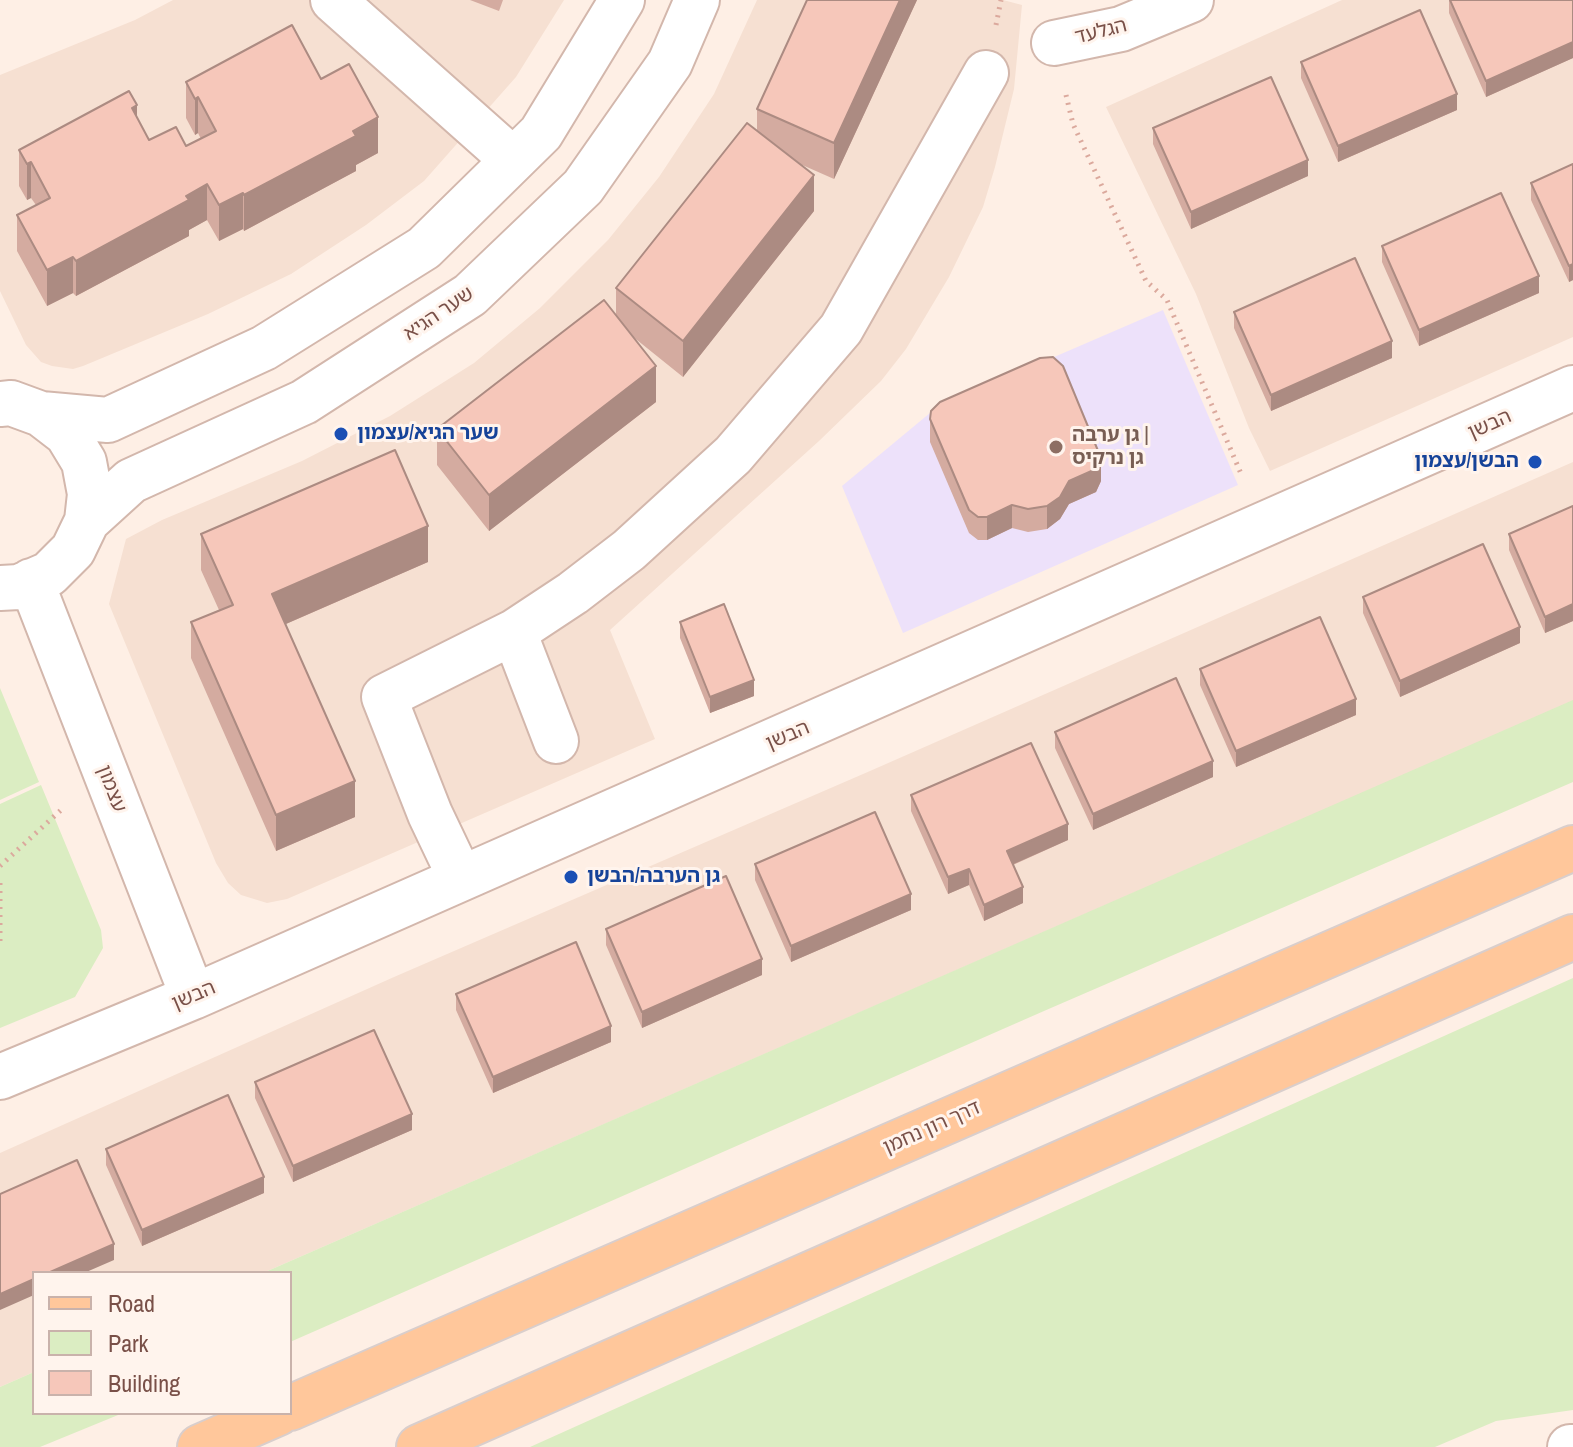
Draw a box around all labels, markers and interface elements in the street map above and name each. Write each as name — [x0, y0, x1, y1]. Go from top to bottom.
street label: הגלעד — [1072, 14, 1130, 50]
street label: שער הגיא — [399, 282, 479, 346]
street label: הבשן — [1464, 405, 1516, 445]
place label: שער הגיא/עצמון — [357, 422, 499, 446]
place label: גן ערבה | גן נרקיס — [1072, 424, 1149, 471]
marker: שער הגיא/עצמון — [332, 425, 350, 443]
marker: גן ערבה | גן נרקיס — [1047, 438, 1065, 456]
place label: הבשן/עצמון — [1414, 450, 1519, 474]
marker: הבשן/עצמון — [1526, 453, 1544, 471]
street label: הבשן — [763, 716, 813, 756]
street label: עצמון — [91, 762, 131, 816]
place label: גן הערבה/הבשן — [587, 865, 720, 889]
marker: גן הערבה/הבשן — [562, 868, 580, 886]
street label: הבשן — [169, 976, 219, 1016]
street label: דרך רון נחמן — [880, 1096, 984, 1160]
legend — [32, 1271, 292, 1415]
text: Road — [108, 1287, 155, 1319]
text: Park — [108, 1327, 148, 1359]
text: Building — [108, 1367, 180, 1399]

